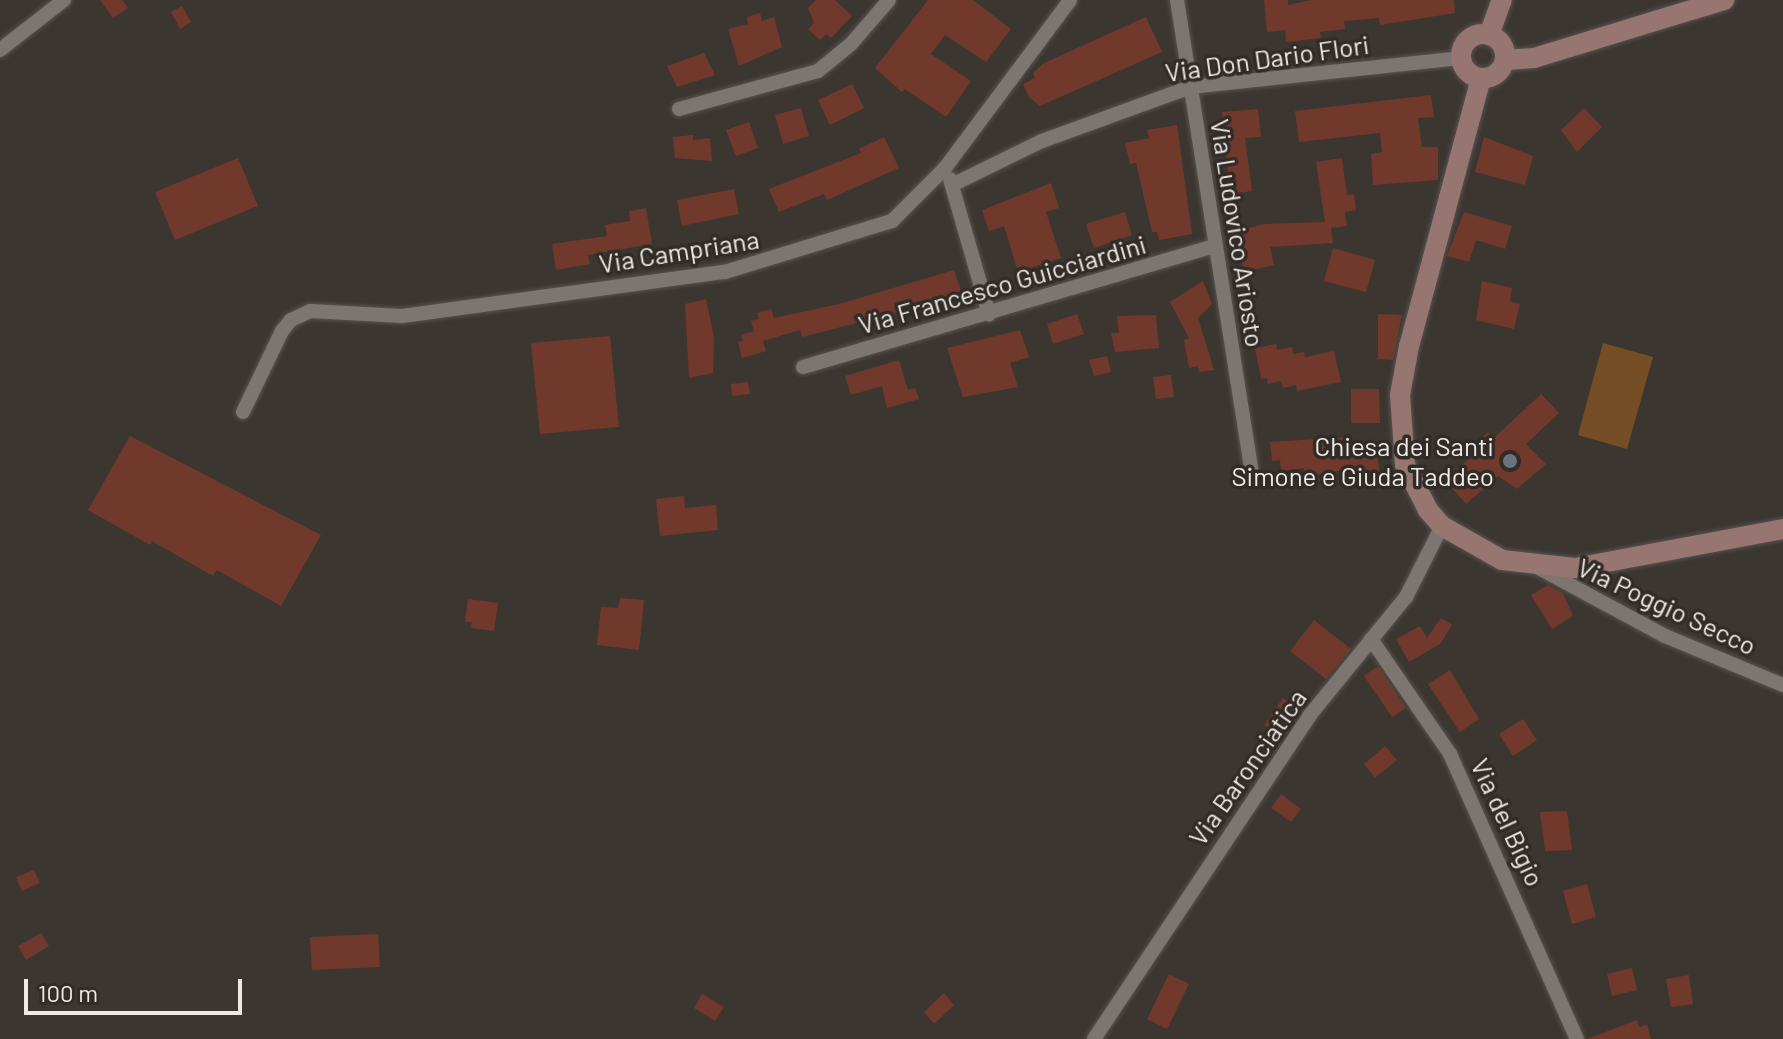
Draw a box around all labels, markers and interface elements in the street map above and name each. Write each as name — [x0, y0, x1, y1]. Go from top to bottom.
street label: Via Don Dario Flori — [1163, 28, 1371, 88]
street label: Via Ludovico Ariosto — [1205, 117, 1271, 349]
street label: Via Campriana — [597, 223, 761, 279]
street label: Via Francesco Guicciardini — [854, 228, 1150, 340]
place label: Chiesa dei Santi Simone e Giuda Taddeo — [1231, 430, 1494, 492]
marker: Chiesa dei Santi Simone e Giuda Taddeo — [1501, 452, 1519, 470]
street label: Via Poggio Secco — [1573, 551, 1761, 661]
street label: Via Baronciatica — [1182, 683, 1312, 851]
street label: Via del Bigio — [1465, 753, 1551, 891]
scale bar — [28, 963, 246, 1013]
text: 100 m — [38, 978, 98, 1007]

